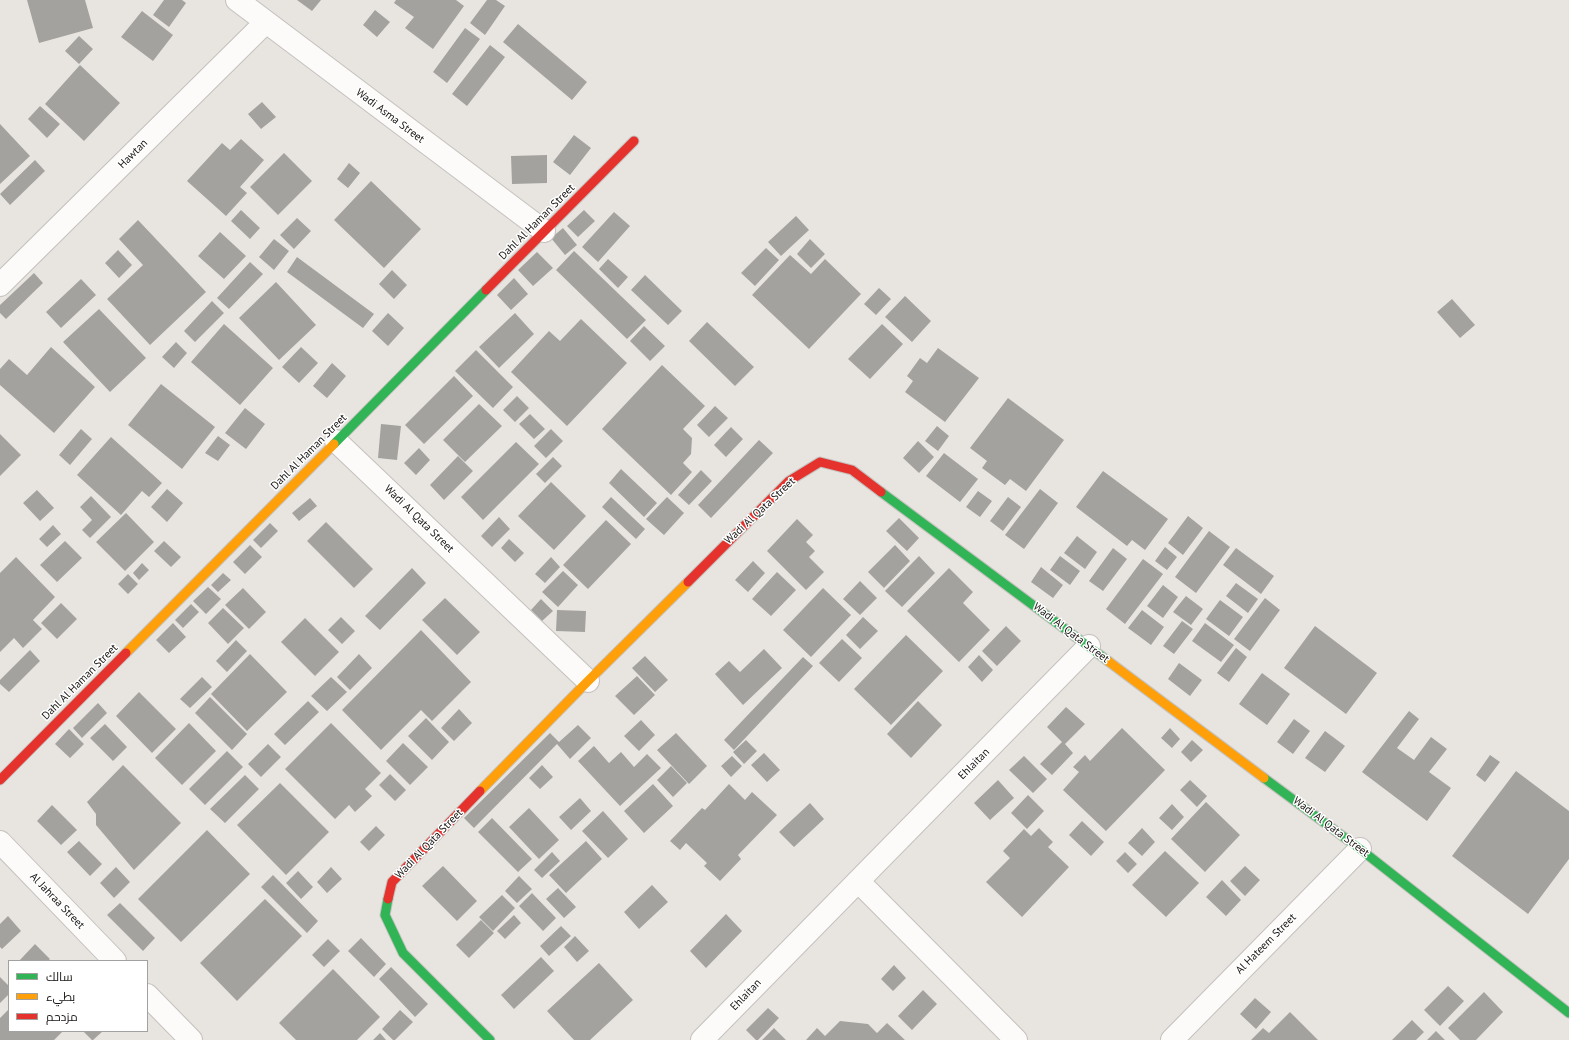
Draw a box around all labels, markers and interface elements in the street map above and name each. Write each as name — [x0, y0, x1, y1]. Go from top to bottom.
street label: Wadi Asma Street — [353, 86, 427, 146]
street label: Hawtan — [116, 137, 150, 171]
street label: Dahl Al Haman Street — [496, 181, 578, 263]
street label: Dahl Al Haman Street — [268, 411, 350, 493]
street label: Wadi Al Qata Street — [722, 475, 798, 547]
street label: Wadi Al Qata Street — [381, 482, 457, 556]
street label: Wadi Al Qata Street — [1030, 600, 1112, 666]
street label: Dahl Al Haman Street — [39, 641, 121, 723]
street label: Ehlaitan — [956, 746, 992, 782]
street label: Wadi Al Qata Street — [1290, 794, 1372, 860]
street label: Wadi Al Qata Street — [392, 806, 466, 882]
street label: Al Jahraa Street — [27, 870, 87, 932]
street label: Al Hateem Street — [1233, 911, 1299, 977]
legend — [8, 960, 148, 1032]
text: سالك — [46, 969, 73, 984]
street label: Ehlaitan — [728, 976, 764, 1014]
text: بطيء — [46, 989, 75, 1004]
text: مزدحم — [46, 1009, 78, 1024]

